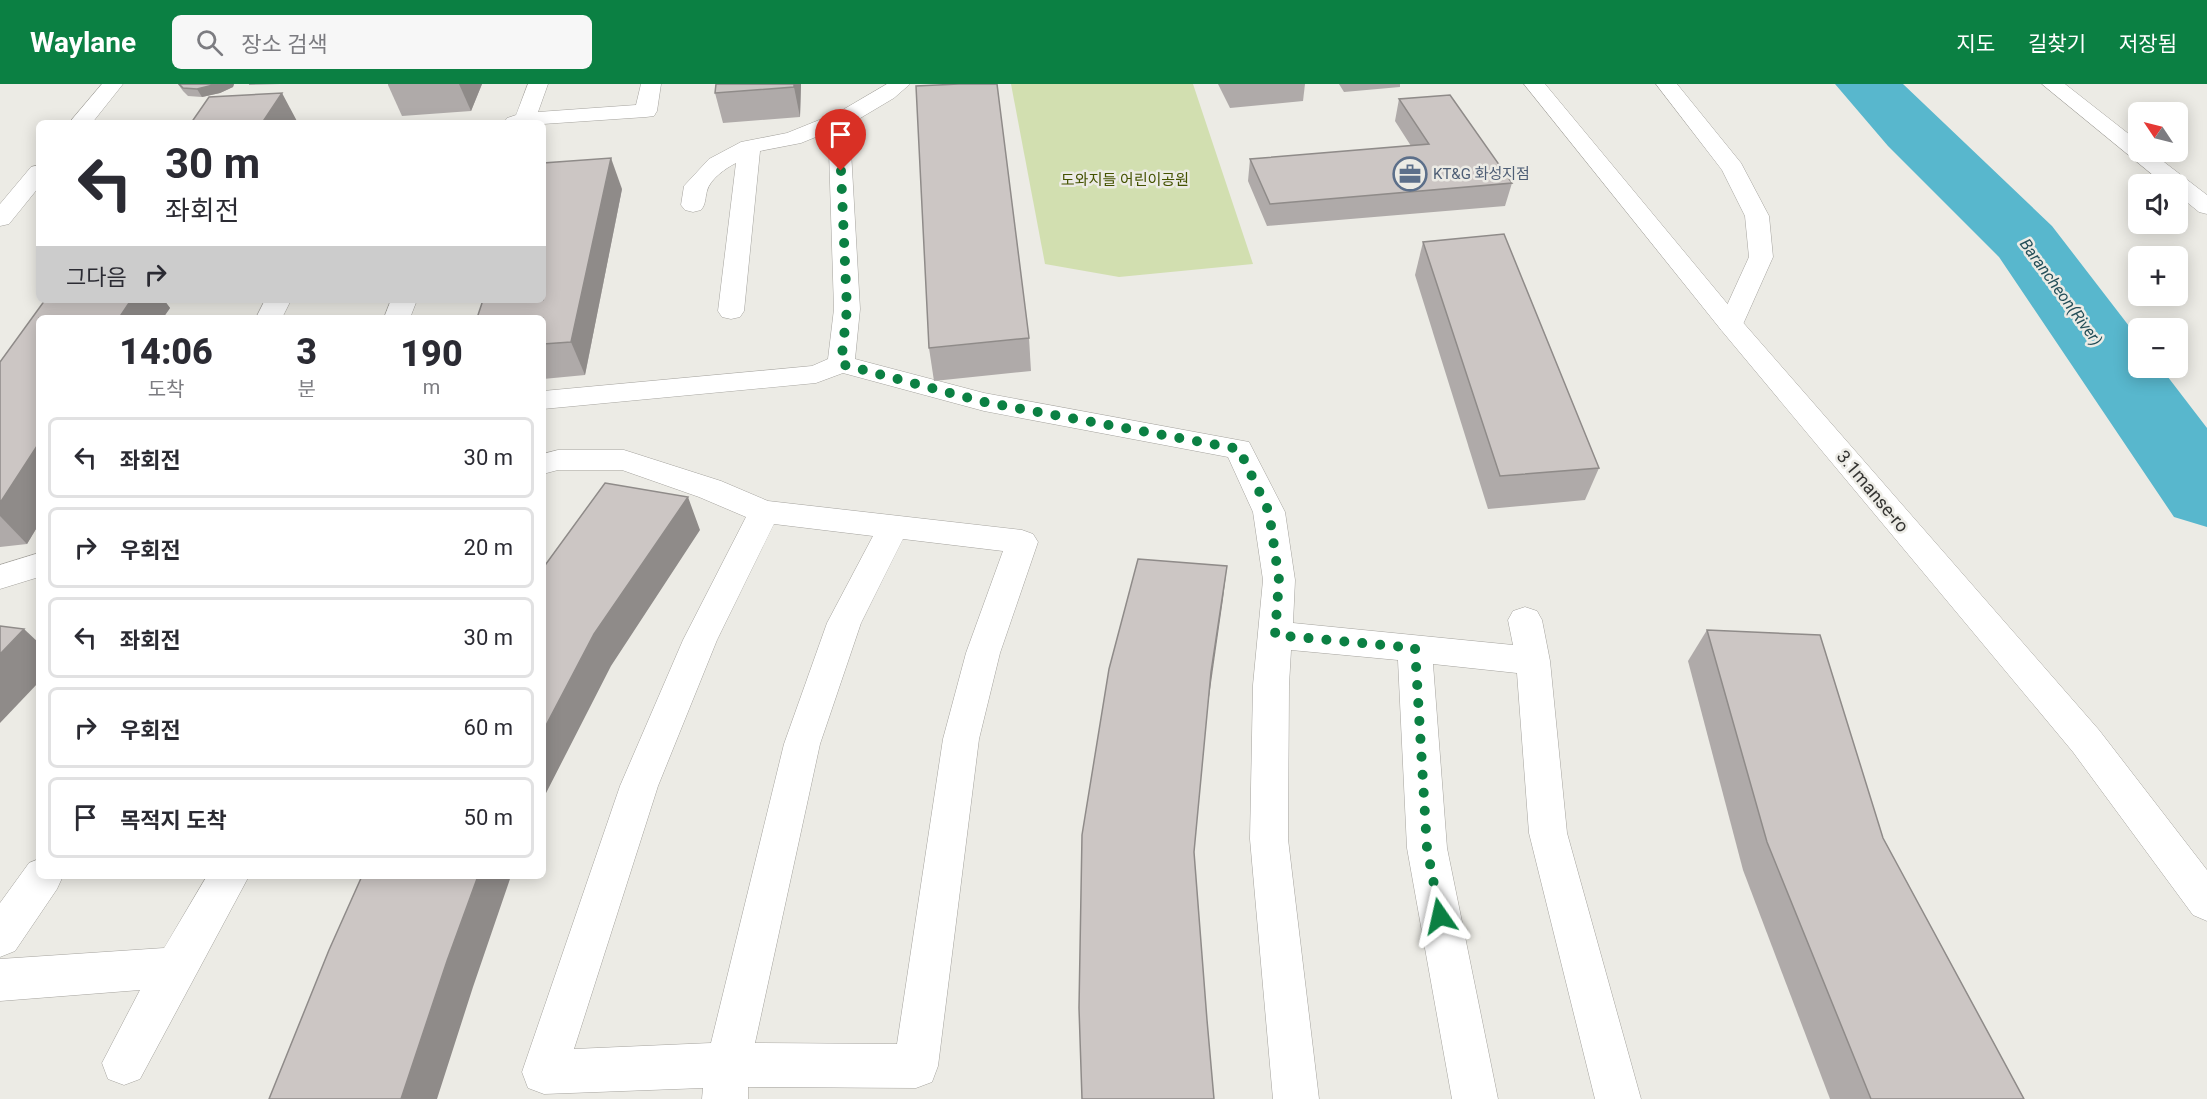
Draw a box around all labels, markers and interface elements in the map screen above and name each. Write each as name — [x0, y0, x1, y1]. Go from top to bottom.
search box — [172, 15, 592, 69]
text: Waylane — [30, 26, 136, 59]
icon: search — [193, 26, 226, 59]
text: 장소 검색 — [241, 32, 328, 57]
text: 지도 — [1956, 32, 1995, 56]
text: 길찾기 — [2028, 32, 2086, 56]
text: 저장됨 — [2119, 32, 2177, 56]
north arrow — [2128, 102, 2188, 162]
map controls — [2128, 102, 2188, 378]
pin — [815, 109, 866, 171]
icon: arrive — [824, 118, 857, 151]
text: 30 m — [165, 139, 260, 188]
icon: left — [66, 144, 144, 222]
office icon: KT&G 화성지점 — [1392, 156, 1428, 192]
place label: KT&G 화성지점 — [1433, 165, 1530, 183]
park label: 도와지들 어린이공원 — [1061, 171, 1189, 189]
button: sound — [2128, 174, 2188, 234]
text: 좌회전 — [165, 195, 240, 227]
water label: Barancheon(River) — [2016, 235, 2106, 349]
button: + — [2128, 246, 2188, 306]
icon: right — [139, 258, 172, 291]
text: 그다음 — [66, 265, 127, 290]
button: − — [2128, 318, 2188, 378]
text: 14:06 — [119, 331, 213, 373]
text: 3 — [296, 331, 317, 373]
text: 190 — [400, 333, 463, 375]
text: m — [423, 375, 440, 399]
text: 도착 — [148, 377, 185, 401]
text: 분 — [297, 377, 316, 401]
icon: left — [69, 441, 102, 474]
text: 30 m — [464, 445, 513, 470]
street label: 3.1manse-ro — [1833, 446, 1913, 536]
text: 좌회전 — [120, 448, 181, 473]
icon: right — [69, 531, 102, 564]
text: 20 m — [464, 535, 513, 560]
text: 우회전 — [120, 538, 181, 563]
icon: left — [69, 621, 102, 654]
text: 30 m — [464, 625, 513, 650]
text: 좌회전 — [120, 628, 181, 653]
icon: right — [69, 711, 102, 744]
text: 60 m — [464, 715, 513, 740]
text: 우회전 — [120, 718, 181, 743]
icon: arrive — [69, 801, 102, 834]
text: 50 m — [464, 805, 513, 830]
text: 목적지 도착 — [120, 808, 227, 833]
position arrow — [1408, 884, 1472, 948]

